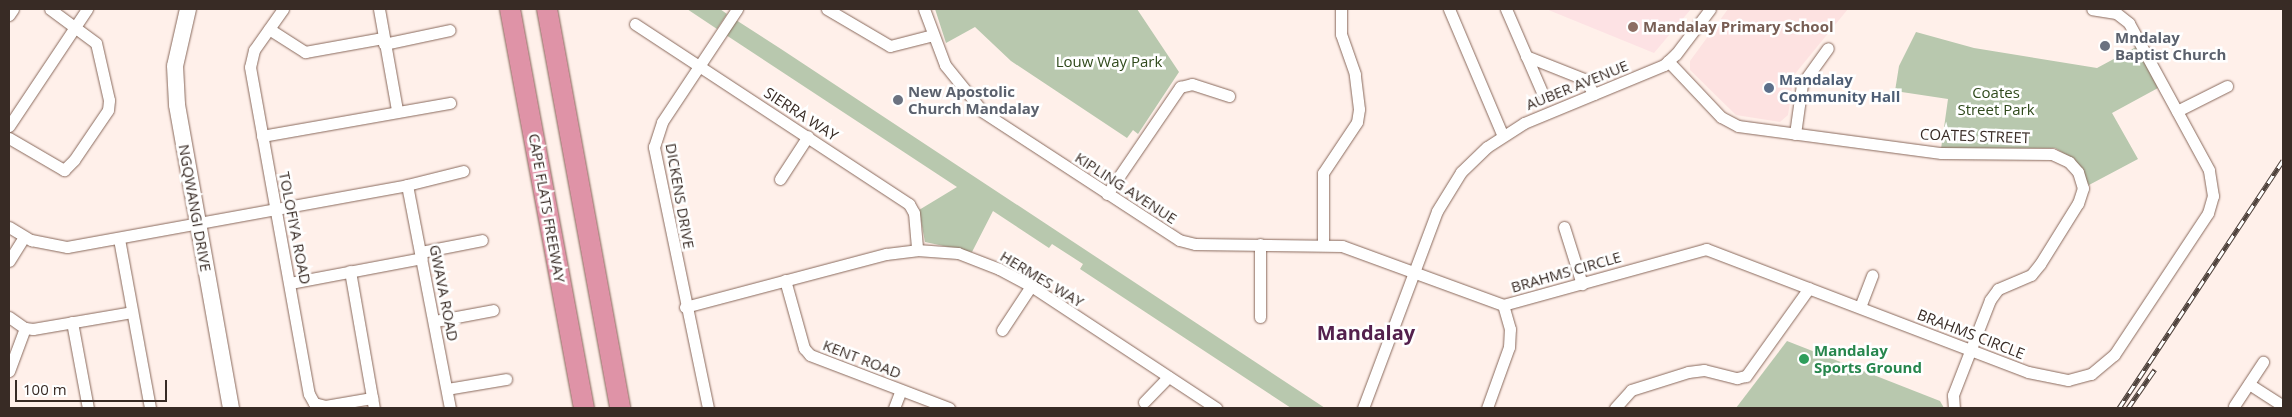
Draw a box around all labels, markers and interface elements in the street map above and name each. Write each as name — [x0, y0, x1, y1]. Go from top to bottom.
place label: Mandalay Primary School — [1643, 18, 1834, 36]
marker: Mandalay Primary School — [1627, 21, 1639, 33]
place label: Mndalay Baptist Church — [2115, 28, 2226, 63]
marker: Mndalay Baptist Church — [2099, 40, 2111, 52]
park label: Louw Way Park — [1056, 53, 1162, 71]
street label: AUBER AVENUE — [1523, 56, 1631, 114]
place label: Mandalay Community Hall — [1779, 70, 1900, 105]
place label: New Apostolic Church Mandalay — [908, 82, 1039, 117]
marker: Mandalay Community Hall — [1763, 82, 1775, 94]
street label: SIERRA WAY — [761, 83, 841, 145]
park label: Coates Street Park — [1957, 83, 2035, 118]
marker: New Apostolic Church Mandalay — [892, 94, 904, 106]
street label: COATES STREET — [1920, 125, 2030, 147]
street label: CAPE FLATS FREEWAY — [525, 132, 569, 284]
street label: DICKENS DRIVE — [662, 142, 698, 250]
street label: NGQWANGI DRIVE — [175, 143, 215, 273]
street label: KIPLING AVENUE — [1072, 148, 1180, 228]
street label: TOLOFIYA ROAD — [275, 170, 315, 286]
street label: GWAVA ROAD — [426, 243, 462, 343]
street label: HERMES WAY — [997, 247, 1087, 311]
street label: BRAHMS CIRCLE — [1509, 248, 1623, 296]
street label: BRAHMS CIRCLE — [1915, 305, 2027, 363]
district label: Mandalay — [1317, 320, 1415, 344]
street label: KENT ROAD — [820, 336, 904, 382]
place label: Mandalay Sports Ground — [1814, 341, 1922, 376]
marker: Mandalay Sports Ground — [1798, 353, 1810, 365]
scale bar — [18, 370, 170, 402]
text: 100 m — [23, 379, 67, 399]

